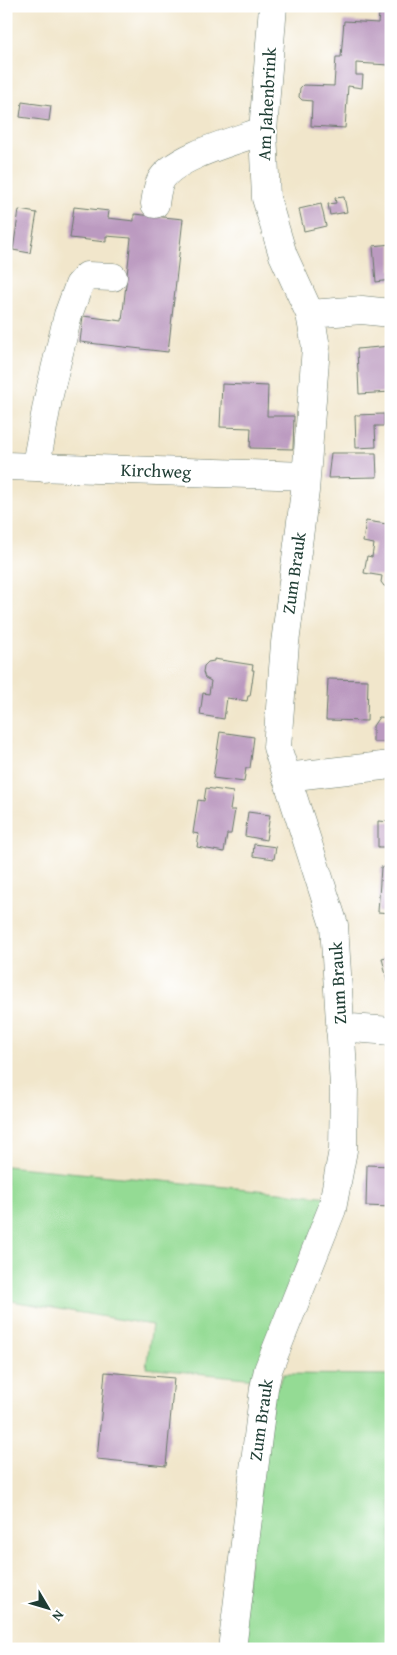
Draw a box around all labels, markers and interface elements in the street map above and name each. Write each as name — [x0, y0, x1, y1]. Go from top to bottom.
street label: Am Jahenbrink — [250, 46, 283, 161]
street label: Kirchweg — [120, 456, 192, 485]
street label: Zum Brauk — [274, 529, 313, 616]
street label: Zum Brauk — [322, 940, 353, 1025]
street label: Zum Brauk — [241, 1376, 280, 1463]
north arrow — [22, 1582, 72, 1632]
text: N — [47, 1606, 69, 1626]

